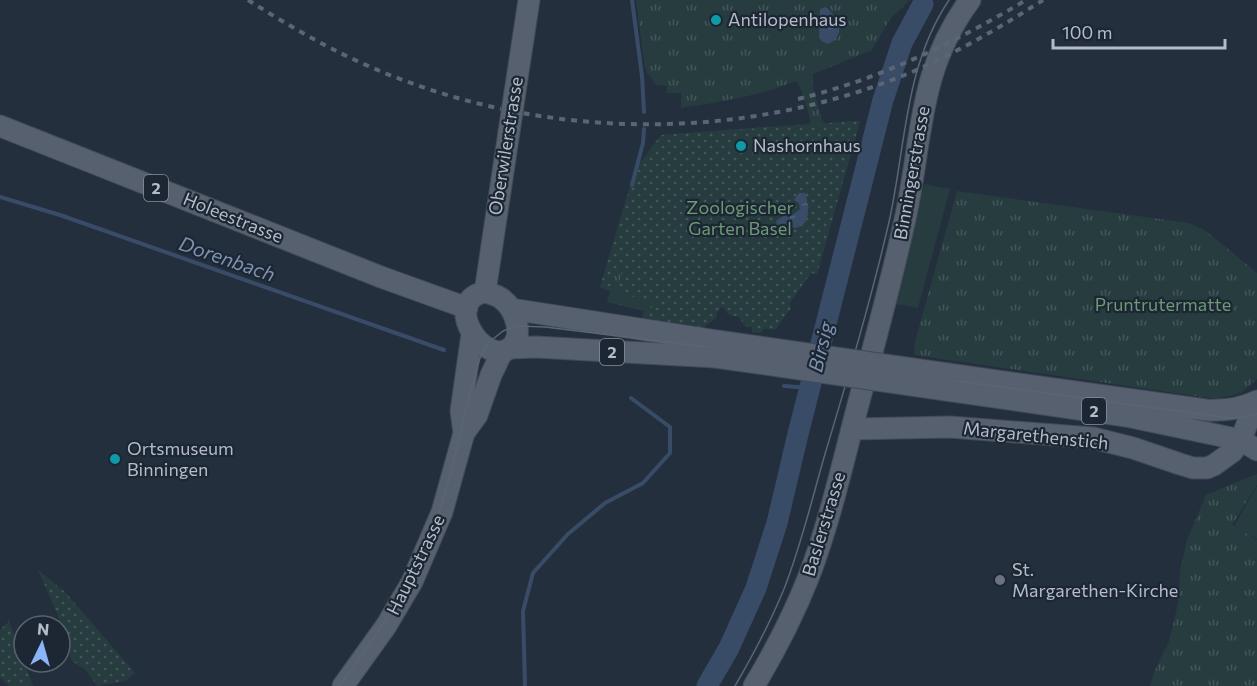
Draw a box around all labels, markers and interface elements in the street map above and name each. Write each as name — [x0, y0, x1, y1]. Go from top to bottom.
place label: Antilopenhaus — [728, 8, 847, 30]
scale bar — [1053, 12, 1226, 50]
marker: Antilopenhaus — [709, 13, 723, 27]
text: 100 m — [1062, 21, 1112, 43]
street label: Oberwilerstrasse — [483, 75, 527, 217]
street label: Binningerstrasse — [888, 104, 934, 241]
place label: Nashornhaus — [753, 134, 861, 156]
marker: Nashornhaus — [734, 139, 748, 153]
road number: 2 — [144, 175, 168, 201]
street label: Holeestrasse — [180, 187, 286, 247]
park label: Zoologischer Garten Basel — [686, 196, 794, 239]
water label: Dorenbach — [176, 230, 279, 286]
park label: Pruntrutermatte — [1095, 293, 1231, 315]
water label: Birsig — [802, 318, 838, 374]
road number: 2 — [600, 339, 624, 365]
road number: 2 — [1082, 398, 1106, 424]
street label: Margarethenstich — [962, 416, 1110, 454]
place label: Ortsmuseum Binningen — [127, 437, 234, 480]
marker: Ortsmuseum Binningen — [108, 452, 122, 466]
street label: Baslerstrasse — [797, 469, 849, 579]
street label: Hauptstrasse — [381, 511, 449, 618]
place label: St. Margarethen-Kirche — [1012, 558, 1178, 601]
marker: St. Margarethen-Kirche — [993, 573, 1007, 587]
north arrow — [12, 614, 72, 674]
text: N — [37, 619, 50, 639]

